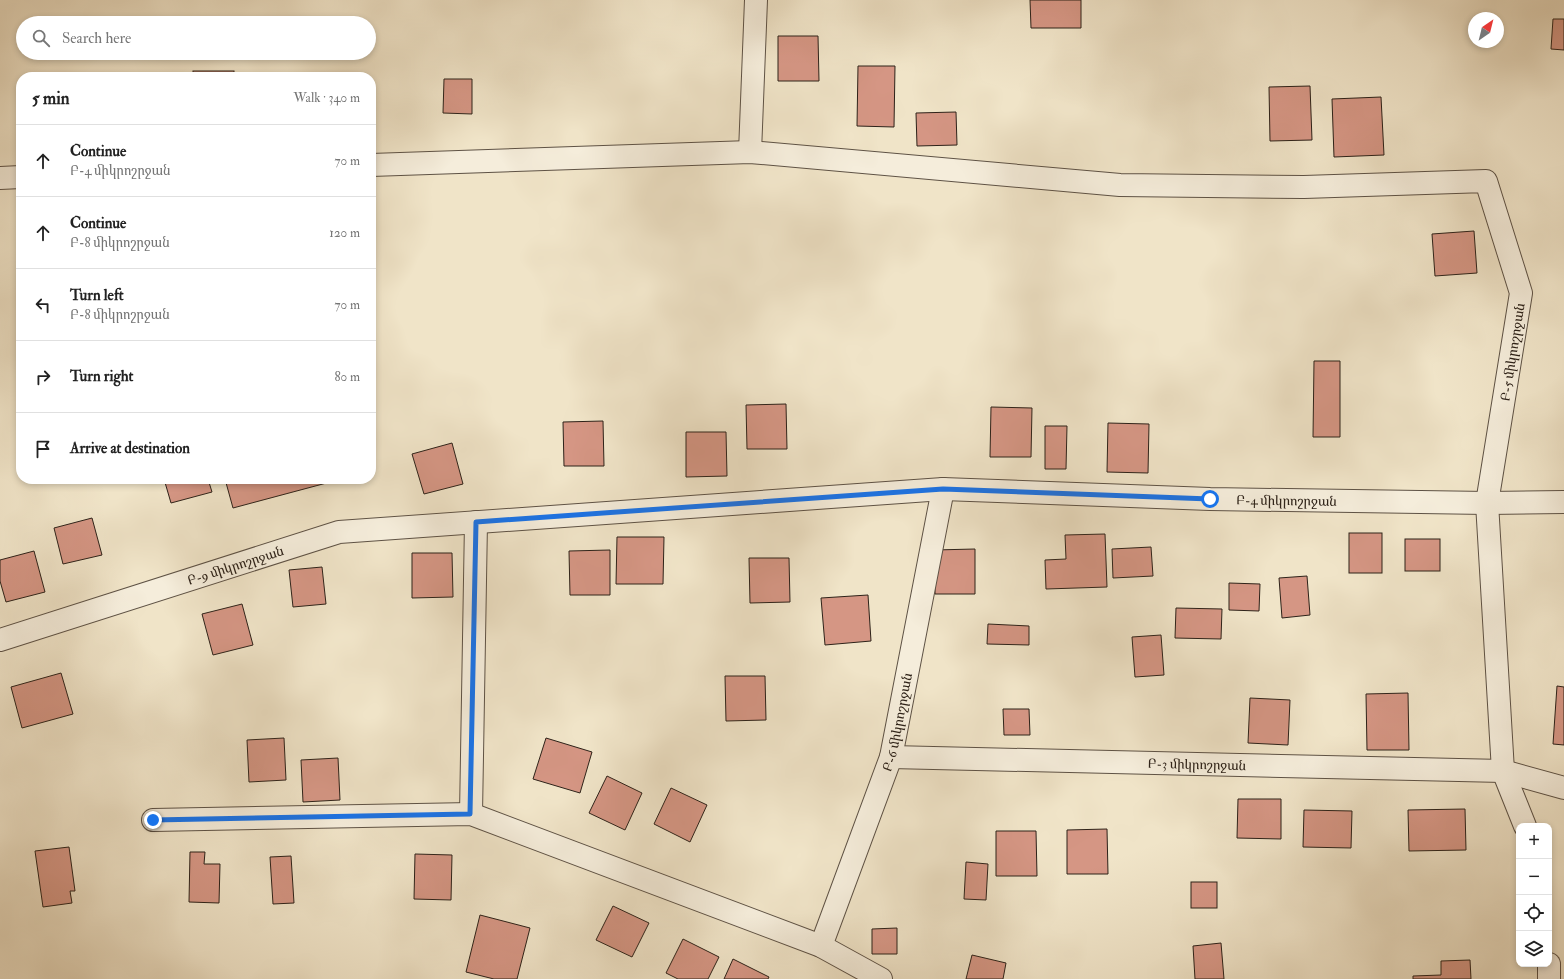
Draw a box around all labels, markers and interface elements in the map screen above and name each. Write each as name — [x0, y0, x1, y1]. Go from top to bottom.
north arrow — [1468, 12, 1504, 48]
search box — [16, 16, 376, 60]
icon: search — [30, 27, 52, 49]
text: Search here — [62, 29, 131, 48]
text: 5 min — [32, 88, 70, 109]
text: Walk · 340 m — [294, 90, 360, 106]
text: Continue — [70, 142, 126, 161]
icon: ahead — [32, 150, 54, 172]
text: 70 m — [335, 153, 360, 169]
text: Բ-4 միկրոշրջան — [70, 163, 171, 179]
text: Continue — [70, 214, 126, 233]
icon: ahead — [32, 222, 54, 244]
text: 120 m — [329, 225, 360, 241]
text: Բ-8 միկրոշրջան — [70, 235, 170, 251]
text: Turn left — [70, 286, 124, 305]
icon: left — [32, 294, 54, 316]
text: 70 m — [335, 297, 360, 313]
street label: Բ-5 միկրոշրջան — [1497, 301, 1529, 402]
text: Բ-8 միկրոշրջան — [70, 307, 170, 323]
icon: right — [32, 366, 54, 388]
text: Turn right — [70, 367, 133, 386]
text: 80 m — [334, 369, 360, 385]
icon: arrive — [32, 438, 54, 460]
text: Arrive at destination — [70, 439, 190, 458]
route start — [1201, 490, 1219, 508]
street label: Բ-4 միկրոշրջան — [1236, 492, 1337, 510]
street label: Բ-9 միկրոշրջան — [185, 543, 286, 589]
street label: Բ-6 միկրոշրջան — [879, 671, 916, 774]
street label: Բ-3 միկրոշրջան — [1147, 756, 1247, 774]
route end — [144, 811, 162, 829]
map controls — [1516, 823, 1552, 967]
button: + — [1516, 823, 1552, 859]
button: − — [1516, 859, 1552, 895]
button: locate — [1516, 895, 1552, 931]
button: layers — [1516, 931, 1552, 967]

